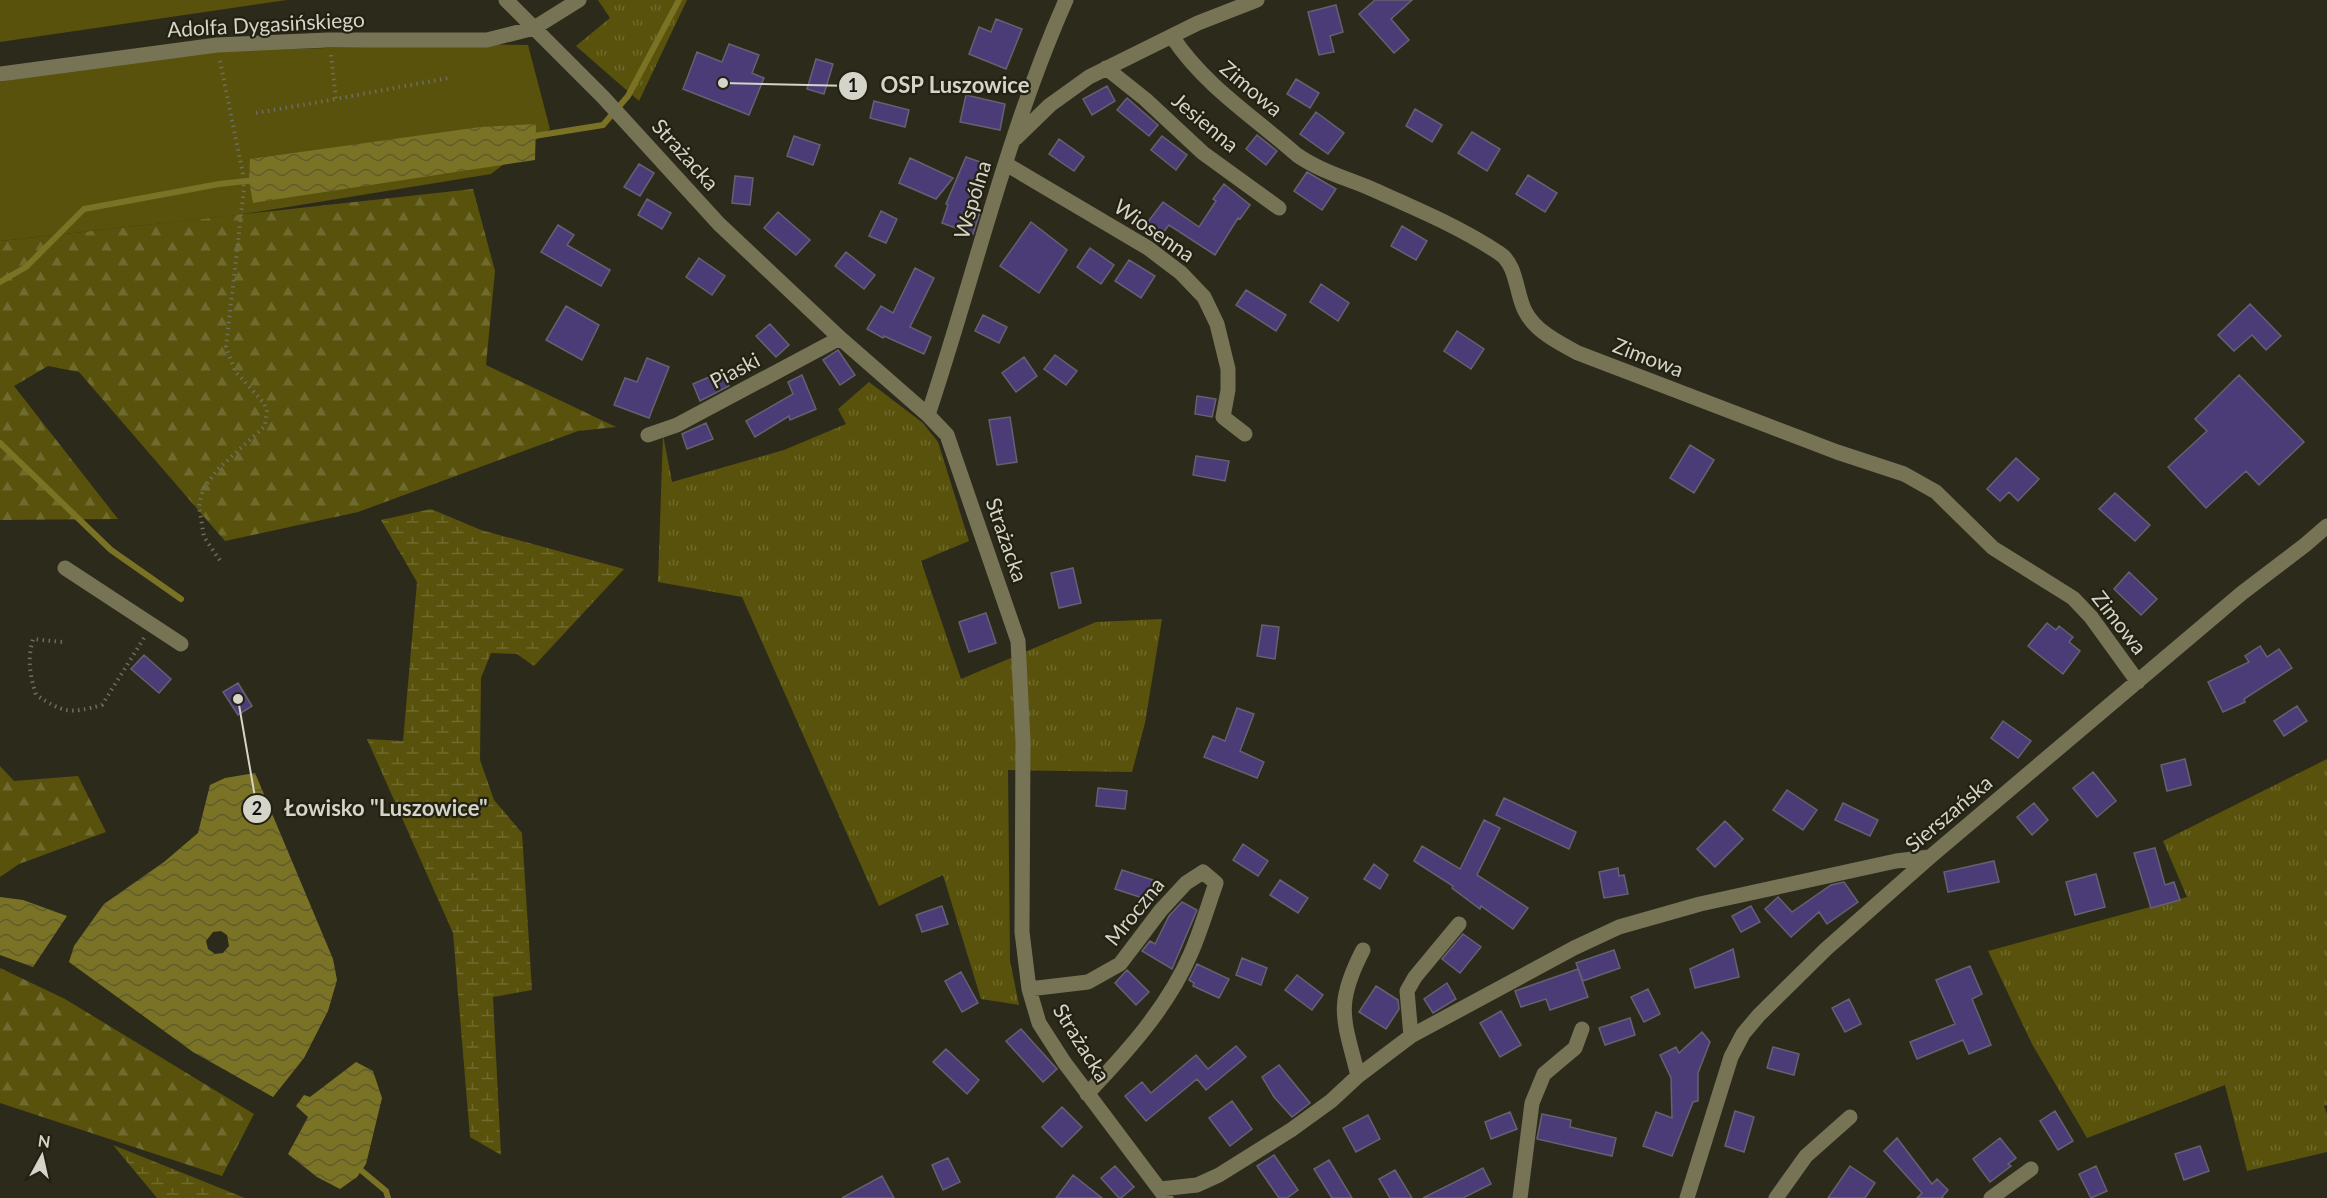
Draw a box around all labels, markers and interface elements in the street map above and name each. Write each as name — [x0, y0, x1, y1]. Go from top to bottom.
street label: Adolfa Dygasińskiego — [166, 6, 366, 41]
street label: Zimowa — [1216, 55, 1288, 121]
callout: OSP Luszowice — [838, 66, 1042, 106]
text: OSP Luszowice — [881, 71, 1030, 98]
text: 1 — [848, 74, 858, 96]
street label: Jesienna — [1168, 87, 1244, 157]
street label: Strażacka — [648, 113, 725, 195]
street label: Wspólna — [948, 157, 995, 242]
street label: Wiosenna — [1110, 193, 1200, 267]
street label: Zimowa — [1610, 332, 1687, 381]
street label: Piaski — [705, 346, 763, 393]
street label: Strażacka — [981, 494, 1033, 585]
street label: Zimowa — [2088, 585, 2153, 659]
street label: Sierszańska — [1899, 769, 1997, 856]
callout: Łowisko "Luszowice" — [242, 789, 500, 829]
text: Łowisko "Luszowice" — [284, 794, 488, 821]
text: 2 — [252, 797, 262, 819]
street label: Mroczna — [1099, 872, 1169, 950]
street label: Strażacka — [1049, 999, 1116, 1086]
north arrow — [12, 1126, 72, 1186]
text: N — [37, 1130, 52, 1151]

